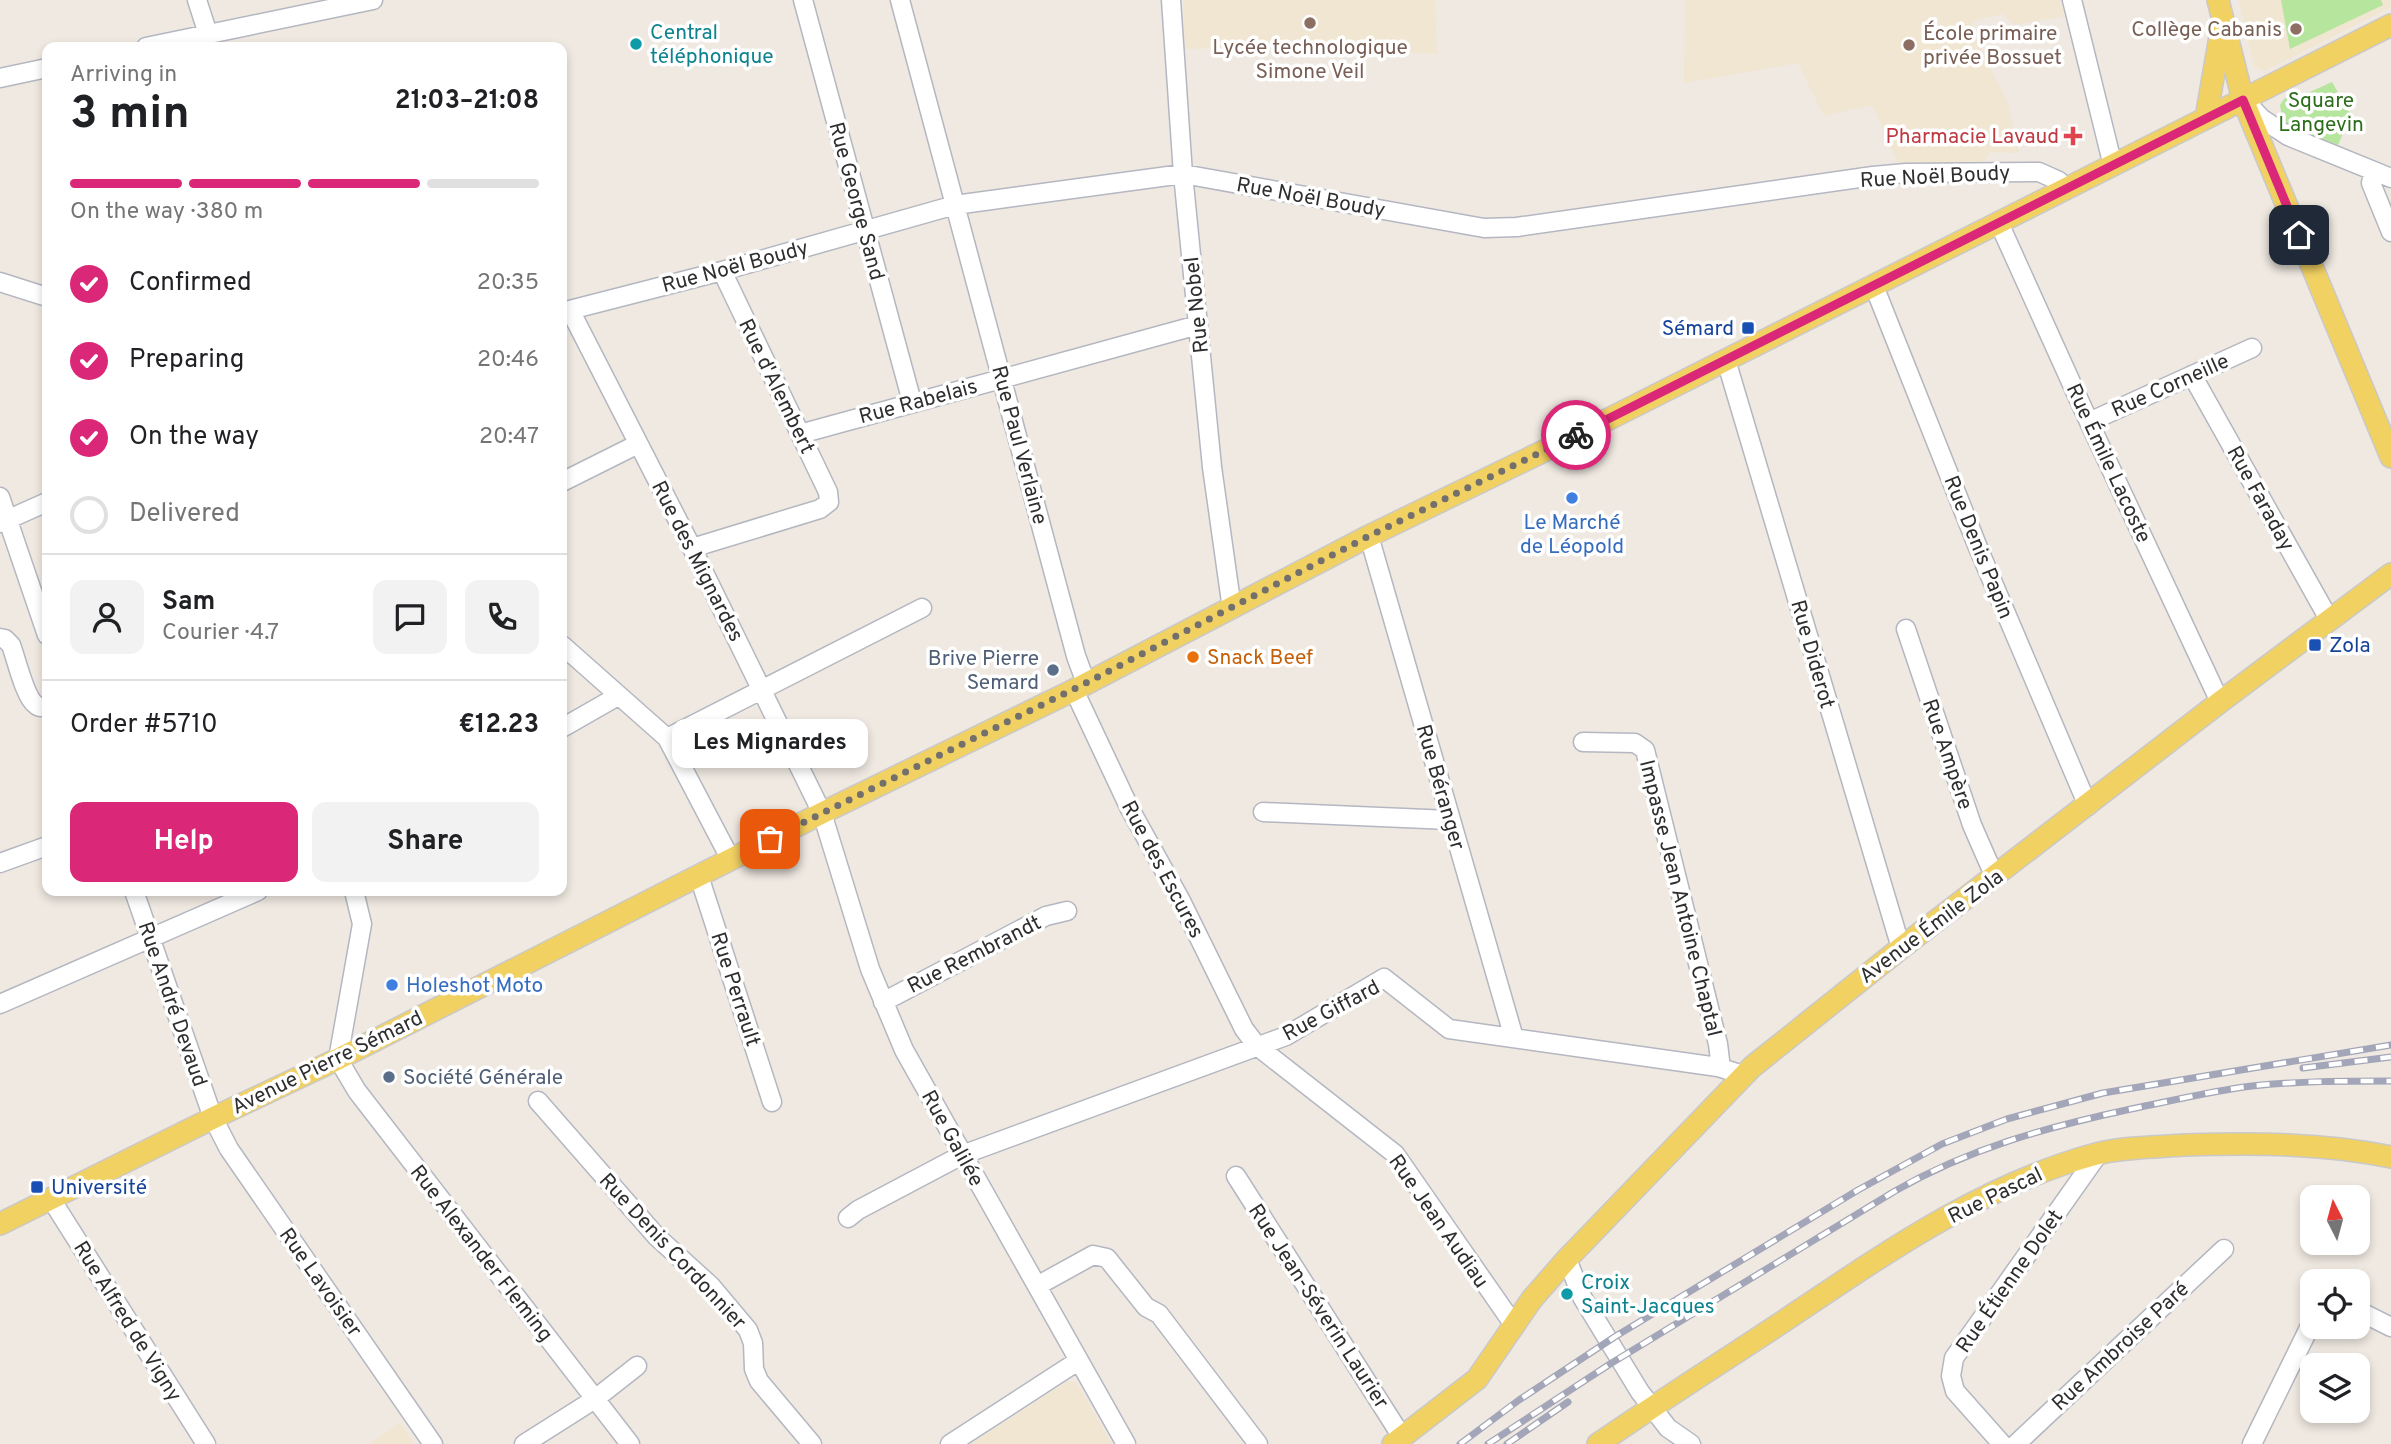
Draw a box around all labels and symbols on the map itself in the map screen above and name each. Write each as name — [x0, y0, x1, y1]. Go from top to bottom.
marker: Lycée technologique Simone Veil — [1302, 15, 1318, 31]
place label: Collège Cabanis — [2131, 17, 2282, 44]
place label: Central téléphonique — [650, 20, 773, 71]
place label: École primaire privée Bossuet — [1923, 20, 2062, 72]
marker: Collège Cabanis — [2288, 21, 2304, 37]
place label: Lycée technologique Simone Veil — [1212, 35, 1408, 86]
marker: Central téléphonique — [628, 36, 644, 52]
marker: École primaire privée Bossuet — [1901, 37, 1917, 53]
park label: Square Langevin — [2278, 88, 2364, 139]
street label: Rue George Sand — [821, 119, 890, 283]
place label: Pharmacie Lavaud — [1885, 124, 2059, 151]
marker: Pharmacie Lavaud — [2065, 128, 2081, 144]
street label: Rue Noël Boudy — [1859, 160, 2011, 195]
street label: Rue Noël Boudy — [1234, 172, 1387, 225]
pin — [2269, 205, 2329, 265]
street label: Rue Noël Boudy — [659, 235, 812, 300]
street label: Rue Nobel — [1179, 255, 1216, 355]
street label: Rue d'Alembert — [731, 315, 820, 459]
place label: Sémard — [1662, 316, 1734, 343]
marker: Sémard — [1740, 320, 1756, 336]
street label: Rue Corneille — [2108, 348, 2234, 424]
street label: Rue Paul Verlaine — [984, 363, 1053, 528]
street label: Rue Rabelais — [856, 374, 981, 431]
street label: Rue Émile Lacoste — [2059, 379, 2157, 548]
courier — [1541, 400, 1611, 470]
street label: Rue Faraday — [2220, 441, 2300, 556]
street label: Rue Denis Papin — [1937, 472, 2019, 623]
street label: Rue des Mignardes — [644, 477, 749, 647]
marker: Le Marché de Léopold — [1564, 490, 1580, 506]
place label: Le Marché de Léopold — [1520, 510, 1624, 561]
street label: Rue Diderot — [1783, 597, 1840, 712]
place label: Zola — [2329, 633, 2371, 660]
marker: Zola — [2307, 637, 2323, 653]
place label: Snack Beef — [1207, 645, 1313, 672]
place label: Brive Pierre Semard — [928, 646, 1039, 697]
marker: Snack Beef — [1185, 649, 1201, 665]
marker: Brive Pierre Semard — [1045, 662, 1061, 678]
street label: Rue Ampère — [1915, 695, 1978, 814]
callout: Les Mignardes — [672, 720, 868, 769]
street label: Rue Béranger — [1409, 721, 1470, 853]
street label: Impasse Jean Antoine Chaptal — [1632, 757, 1727, 1040]
street label: Rue des Escures — [1114, 796, 1209, 943]
pin — [740, 809, 800, 869]
street label: Avenue Émile Zola — [1854, 863, 2009, 990]
street label: Rue Rembrandt — [903, 910, 1046, 1001]
street label: Rue André Devaud — [131, 918, 212, 1091]
street label: Rue Perrault — [703, 929, 766, 1050]
place label: Holeshot Moto — [406, 973, 543, 1000]
street label: Rue Giffard — [1278, 974, 1385, 1048]
marker: Holeshot Moto — [384, 977, 400, 993]
street label: Avenue Pierre Sémard — [228, 1005, 428, 1121]
place label: Société Générale — [403, 1065, 563, 1092]
marker: Société Générale — [381, 1069, 397, 1085]
street label: Rue Galilée — [914, 1086, 989, 1192]
street label: Rue Jean Audiau — [1382, 1150, 1494, 1294]
street label: Rue Alexander Fleming — [403, 1160, 558, 1348]
street label: Rue Pascal — [1944, 1162, 2047, 1231]
street label: Rue Denis Cordonnier — [592, 1168, 751, 1336]
place label: Université — [51, 1175, 147, 1202]
marker: Université — [29, 1179, 45, 1195]
north arrow — [2300, 1185, 2370, 1255]
street label: Rue Jean-Séverin Laurier — [1241, 1199, 1394, 1414]
street label: Rue Étienne Dolet — [1950, 1204, 2070, 1359]
street label: Rue Lavoisier — [272, 1223, 367, 1343]
street label: Rue Alfred de Vigny — [66, 1236, 187, 1407]
place label: Croix Saint-Jacques — [1581, 1270, 1715, 1321]
street label: Rue Ambroise Paré — [2047, 1276, 2195, 1418]
marker: Croix Saint-Jacques — [1559, 1286, 1575, 1302]

